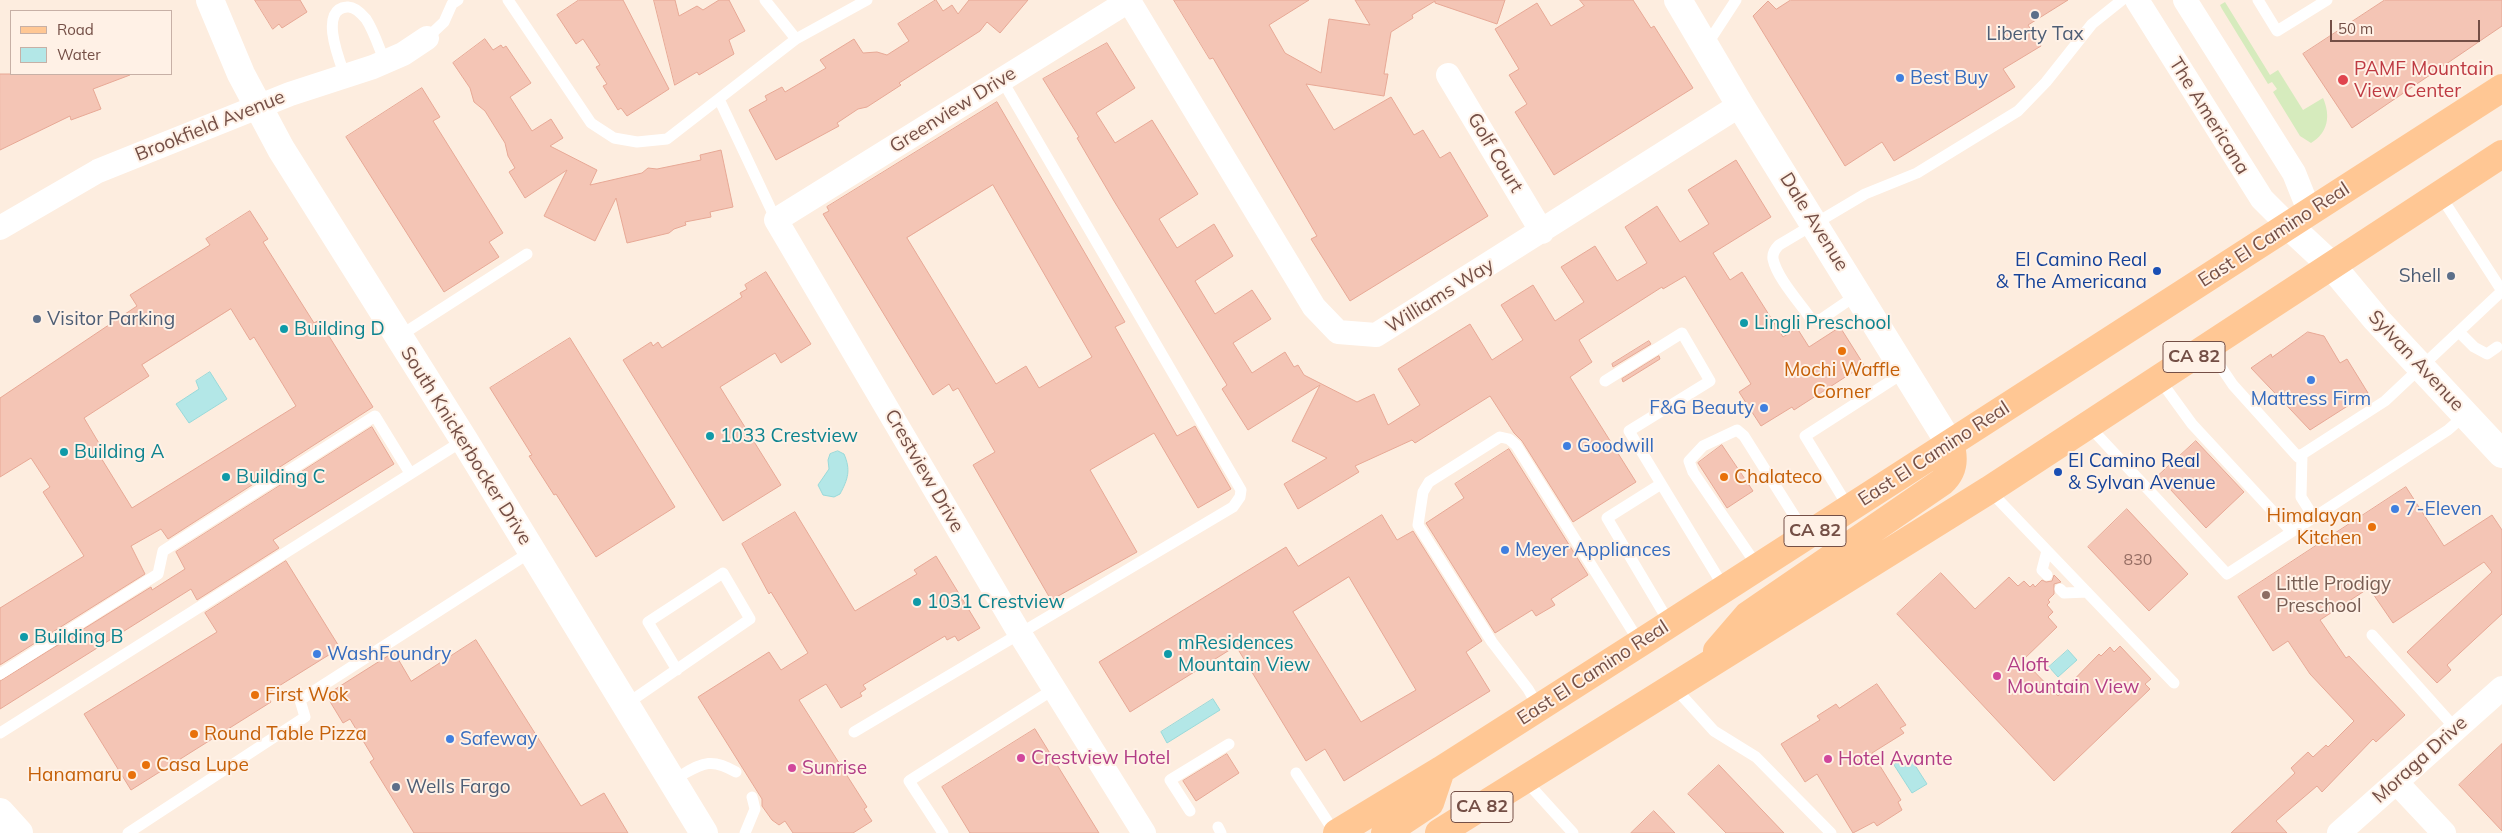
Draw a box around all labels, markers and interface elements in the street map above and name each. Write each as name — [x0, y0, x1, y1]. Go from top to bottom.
marker: Liberty Tax — [2029, 9, 2041, 21]
legend — [10, 10, 172, 75]
scale bar — [2332, 10, 2482, 42]
text: 50 m — [2338, 19, 2373, 38]
text: Road — [57, 20, 94, 39]
place label: Liberty Tax — [1986, 23, 2084, 45]
text: Water — [57, 45, 101, 64]
street label: The Americana — [2164, 53, 2254, 179]
place label: PAMF Mountain View Center — [2354, 58, 2494, 102]
street label: Greenview Drive — [886, 62, 1020, 158]
place label: Best Buy — [1910, 67, 1988, 89]
marker: Best Buy — [1894, 72, 1906, 84]
marker: PAMF Mountain View Center — [2336, 73, 2350, 87]
street label: Brookfield Avenue — [132, 86, 288, 166]
street label: Golf Court — [1462, 109, 1528, 197]
street label: Dale Avenue — [1775, 169, 1853, 275]
street label: East El Camino Real — [2194, 178, 2354, 292]
place label: El Camino Real & The Americana — [1996, 249, 2147, 293]
street label: Williams Way — [1382, 254, 1498, 338]
marker: El Camino Real & The Americana — [2151, 265, 2163, 277]
place label: Shell — [2399, 265, 2441, 287]
marker: Shell — [2445, 270, 2457, 282]
street label: Sylvan Avenue — [2363, 306, 2469, 416]
place label: Visitor Parking — [47, 308, 175, 330]
place label: Lingli Preschool — [1754, 312, 1891, 334]
marker: Visitor Parking — [31, 313, 43, 325]
marker: Lingli Preschool — [1738, 317, 1750, 329]
place label: Building D — [294, 318, 385, 340]
marker: Building D — [278, 323, 290, 335]
road number: CA 82 — [2163, 342, 2225, 372]
street label: South Knickerbocker Drive — [396, 343, 536, 549]
marker: Mochi Waffle Corner — [1836, 345, 1848, 357]
place label: Mochi Waffle Corner — [1784, 359, 1900, 403]
marker: Mattress Firm — [2305, 374, 2317, 386]
place label: Mattress Firm — [2251, 388, 2371, 410]
place label: F&G Beauty — [1649, 397, 1754, 419]
street label: East El Camino Real — [1854, 397, 2014, 511]
marker: F&G Beauty — [1758, 402, 1770, 414]
street label: Crestview Drive — [880, 405, 968, 537]
place label: 1033 Crestview — [720, 425, 858, 447]
marker: 1033 Crestview — [704, 430, 716, 442]
place label: Goodwill — [1577, 435, 1654, 457]
marker: Goodwill — [1561, 440, 1573, 452]
place label: Building A — [74, 441, 164, 463]
marker: Building A — [58, 446, 70, 458]
place label: El Camino Real & Sylvan Avenue — [2068, 450, 2216, 494]
place label: Building C — [236, 466, 325, 488]
place label: Chalateco — [1734, 466, 1822, 488]
marker: El Camino Real & Sylvan Avenue — [2052, 466, 2064, 478]
marker: Building C — [220, 471, 232, 483]
marker: Chalateco — [1718, 471, 1730, 483]
place label: 7-Eleven — [2405, 498, 2482, 520]
marker: 7-Eleven — [2389, 503, 2401, 515]
place label: Himalayan Kitchen — [2267, 505, 2362, 549]
road number: CA 82 — [1784, 516, 1846, 546]
marker: Himalayan Kitchen — [2366, 521, 2378, 533]
place label: Meyer Appliances — [1515, 539, 1671, 561]
marker: Meyer Appliances — [1499, 544, 1511, 556]
house number: 830 — [2124, 550, 2152, 570]
place label: Little Prodigy Preschool — [2276, 573, 2391, 617]
marker: Little Prodigy Preschool — [2260, 589, 2272, 601]
place label: 1031 Crestview — [927, 591, 1065, 613]
marker: 1031 Crestview — [911, 596, 923, 608]
street label: East El Camino Real — [1513, 616, 1673, 730]
place label: Building B — [34, 626, 123, 648]
marker: Building B — [18, 631, 30, 643]
place label: mResidences Mountain View — [1178, 632, 1310, 676]
place label: WashFoundry — [327, 643, 451, 665]
marker: WashFoundry — [311, 648, 323, 660]
marker: mResidences Mountain View — [1162, 648, 1174, 660]
place label: Aloft Mountain View — [2007, 654, 2139, 698]
marker: Aloft Mountain View — [1991, 670, 2003, 682]
place label: First Wok — [265, 684, 349, 706]
marker: First Wok — [249, 689, 261, 701]
street label: Moraga Drive — [2368, 712, 2472, 808]
place label: Round Table Pizza — [204, 723, 367, 745]
marker: Round Table Pizza — [188, 728, 200, 740]
place label: Safeway — [460, 728, 537, 750]
marker: Safeway — [444, 733, 456, 745]
place label: Crestview Hotel — [1031, 747, 1170, 769]
place label: Hotel Avante — [1838, 748, 1952, 770]
marker: Crestview Hotel — [1015, 752, 1027, 764]
marker: Hotel Avante — [1822, 753, 1834, 765]
place label: Casa Lupe — [156, 754, 249, 776]
place label: Sunrise — [802, 757, 867, 779]
marker: Casa Lupe — [140, 759, 152, 771]
marker: Sunrise — [786, 762, 798, 774]
place label: Hanamaru — [28, 764, 122, 786]
marker: Hanamaru — [126, 769, 138, 781]
place label: Wells Fargo — [406, 776, 511, 798]
marker: Wells Fargo — [390, 781, 402, 793]
road number: CA 82 — [1451, 792, 1513, 822]

